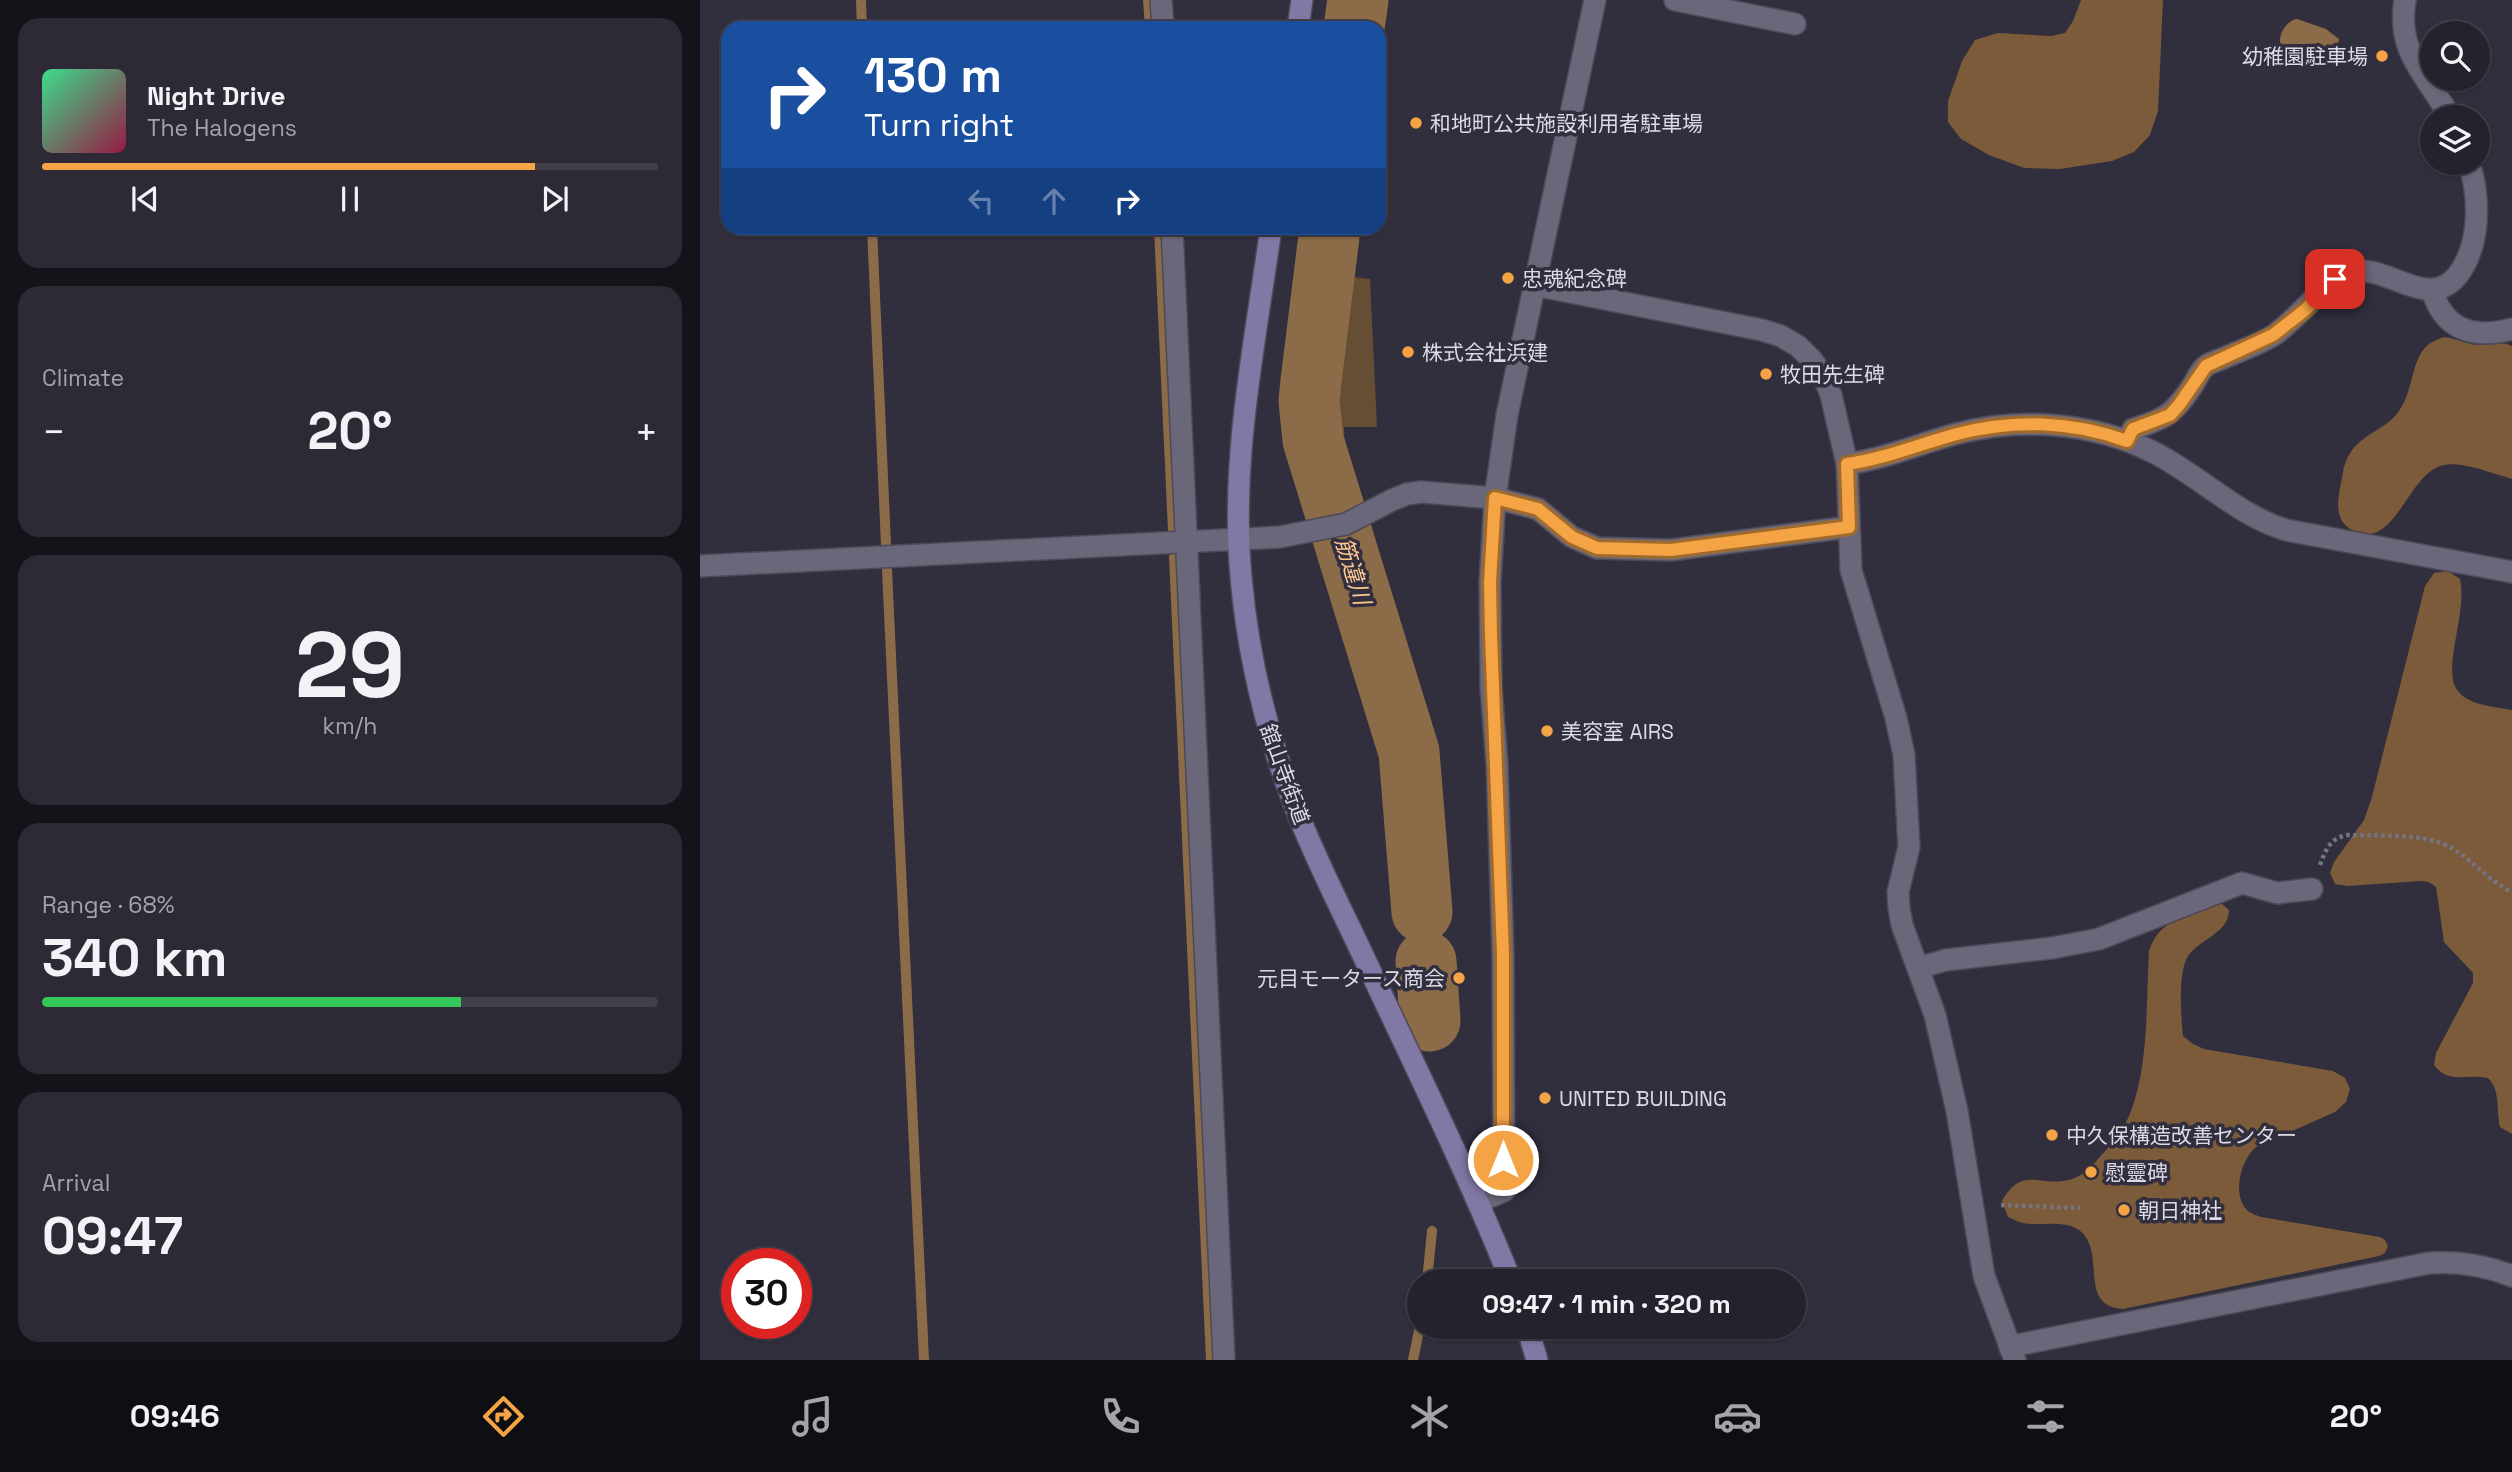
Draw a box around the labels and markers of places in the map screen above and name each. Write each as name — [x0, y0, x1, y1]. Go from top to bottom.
place label: 幼稚園駐車場 — [2242, 43, 2368, 70]
marker: 幼稚園駐車場 — [2374, 48, 2390, 64]
place label: 和地町公共施設利用者駐車場 — [1430, 110, 1703, 137]
marker: 和地町公共施設利用者駐車場 — [1408, 115, 1424, 131]
pin — [2305, 249, 2365, 309]
place label: 忠魂紀念碑 — [1522, 265, 1627, 292]
marker: 忠魂紀念碑 — [1500, 270, 1516, 286]
place label: 株式会社浜建 — [1422, 339, 1548, 366]
marker: 株式会社浜建 — [1400, 344, 1416, 360]
place label: 牧田先生碑 — [1780, 361, 1885, 388]
marker: 牧田先生碑 — [1758, 366, 1774, 382]
place label: 美容室 AIRS — [1561, 718, 1674, 745]
marker: 美容室 AIRS — [1539, 723, 1555, 739]
place label: 元目モータース商会 — [1257, 965, 1445, 992]
marker: 元目モータース商会 — [1451, 970, 1467, 986]
place label: UNITED BUILDING — [1559, 1085, 1727, 1112]
marker: UNITED BUILDING — [1537, 1090, 1553, 1106]
place label: 中久保構造改善センター — [2066, 1122, 2297, 1149]
marker: 中久保構造改善センター — [2044, 1127, 2060, 1143]
place label: 慰靈碑 — [2105, 1159, 2168, 1186]
marker: 慰靈碑 — [2083, 1164, 2099, 1180]
place label: 朝日神社 — [2138, 1197, 2222, 1224]
marker: 朝日神社 — [2116, 1202, 2132, 1218]

